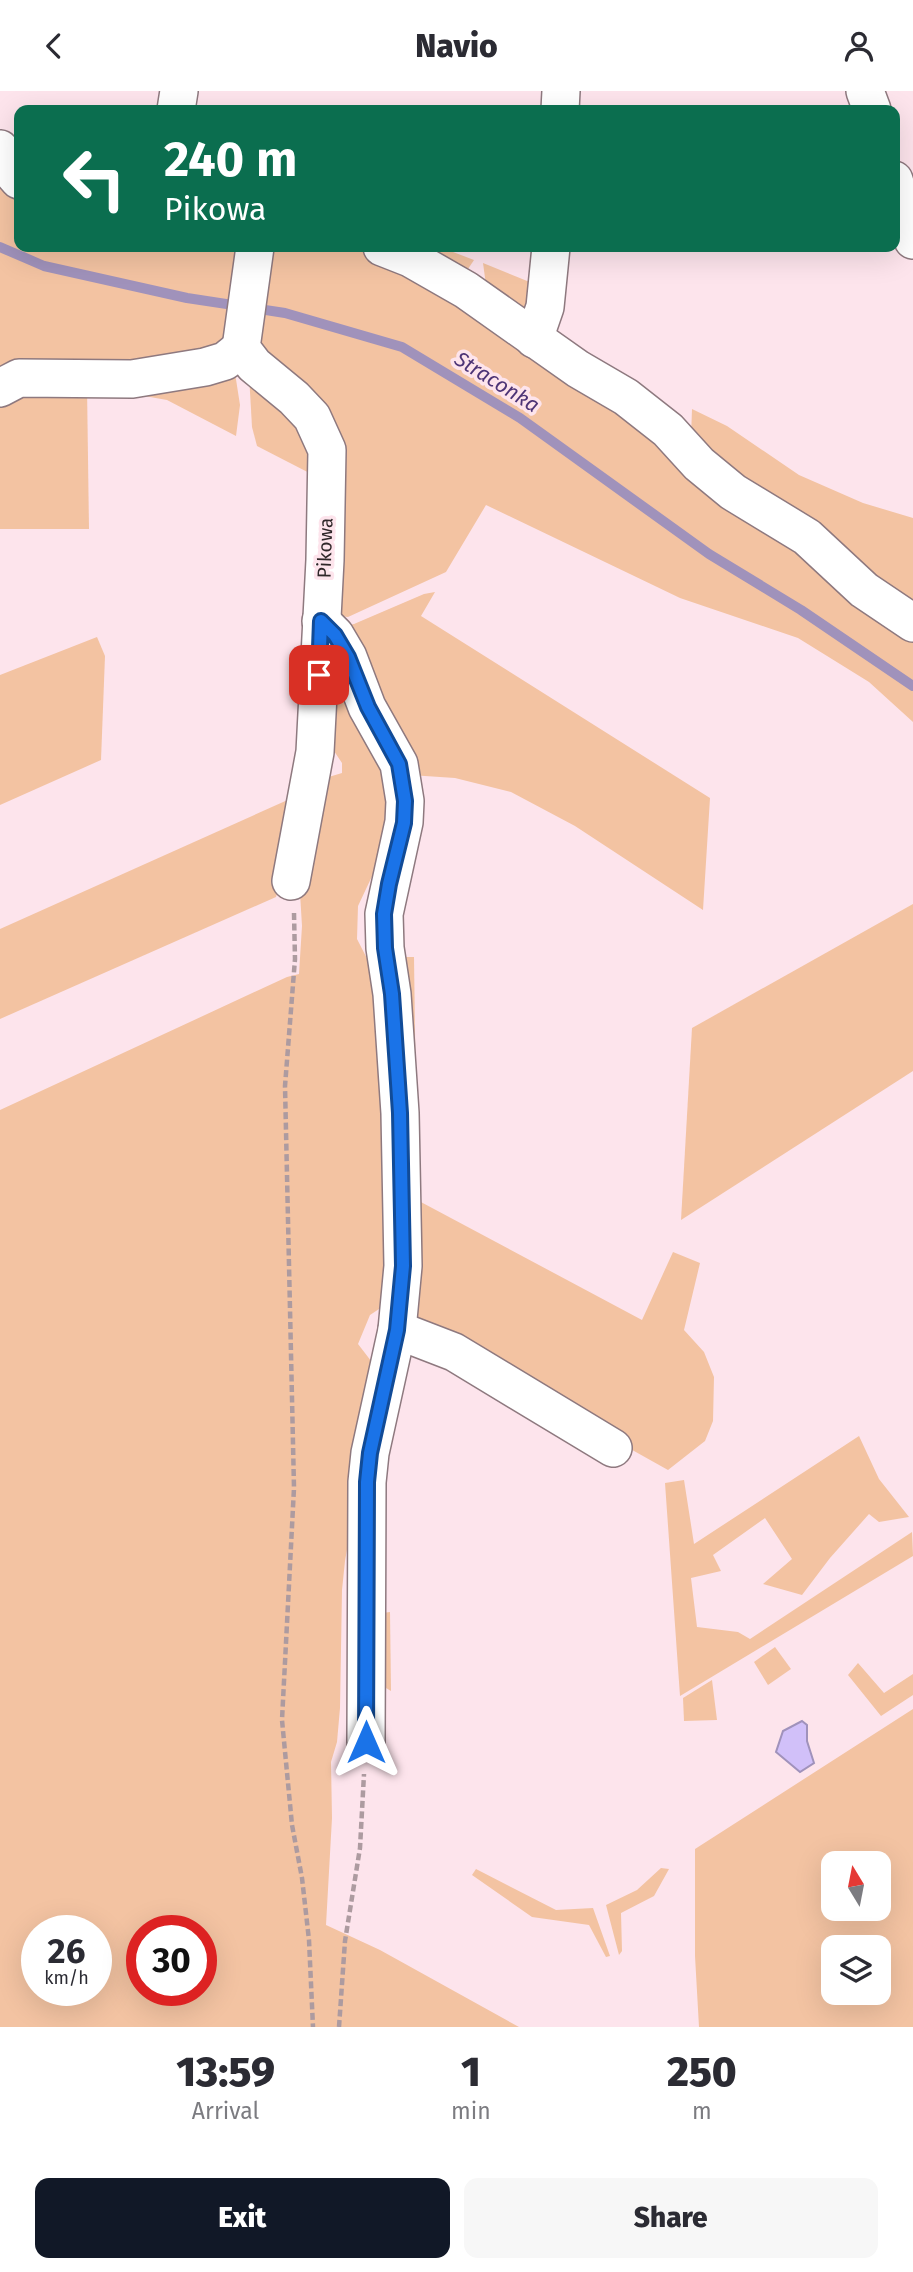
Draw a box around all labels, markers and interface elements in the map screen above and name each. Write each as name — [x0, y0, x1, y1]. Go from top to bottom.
icon: back — [35, 27, 73, 65]
text: Navio — [415, 27, 498, 65]
icon: person — [840, 27, 878, 65]
text: 240 m — [164, 130, 297, 189]
icon: left — [49, 133, 140, 224]
text: Pikowa — [164, 190, 266, 228]
water label: Straconka — [449, 345, 544, 418]
street label: Pikowa — [312, 517, 338, 579]
pin — [289, 645, 349, 705]
icon: arrive — [300, 656, 338, 694]
position arrow — [329, 1705, 403, 1779]
north arrow — [821, 1851, 891, 1921]
map controls — [821, 1851, 891, 2005]
speed limit sign: 30 — [126, 1915, 217, 2006]
text: 26 — [48, 1930, 85, 1972]
button: layers — [821, 1935, 891, 2005]
text: km/h — [44, 1967, 89, 1989]
text: 13:59 — [176, 2047, 275, 2097]
text: 1 — [461, 2047, 481, 2097]
text: 250 — [667, 2047, 737, 2097]
text: Arrival — [192, 2097, 259, 2125]
text: min — [451, 2097, 491, 2125]
text: m — [692, 2097, 712, 2125]
button: Exit — [35, 2178, 450, 2258]
button: Share — [464, 2178, 878, 2258]

